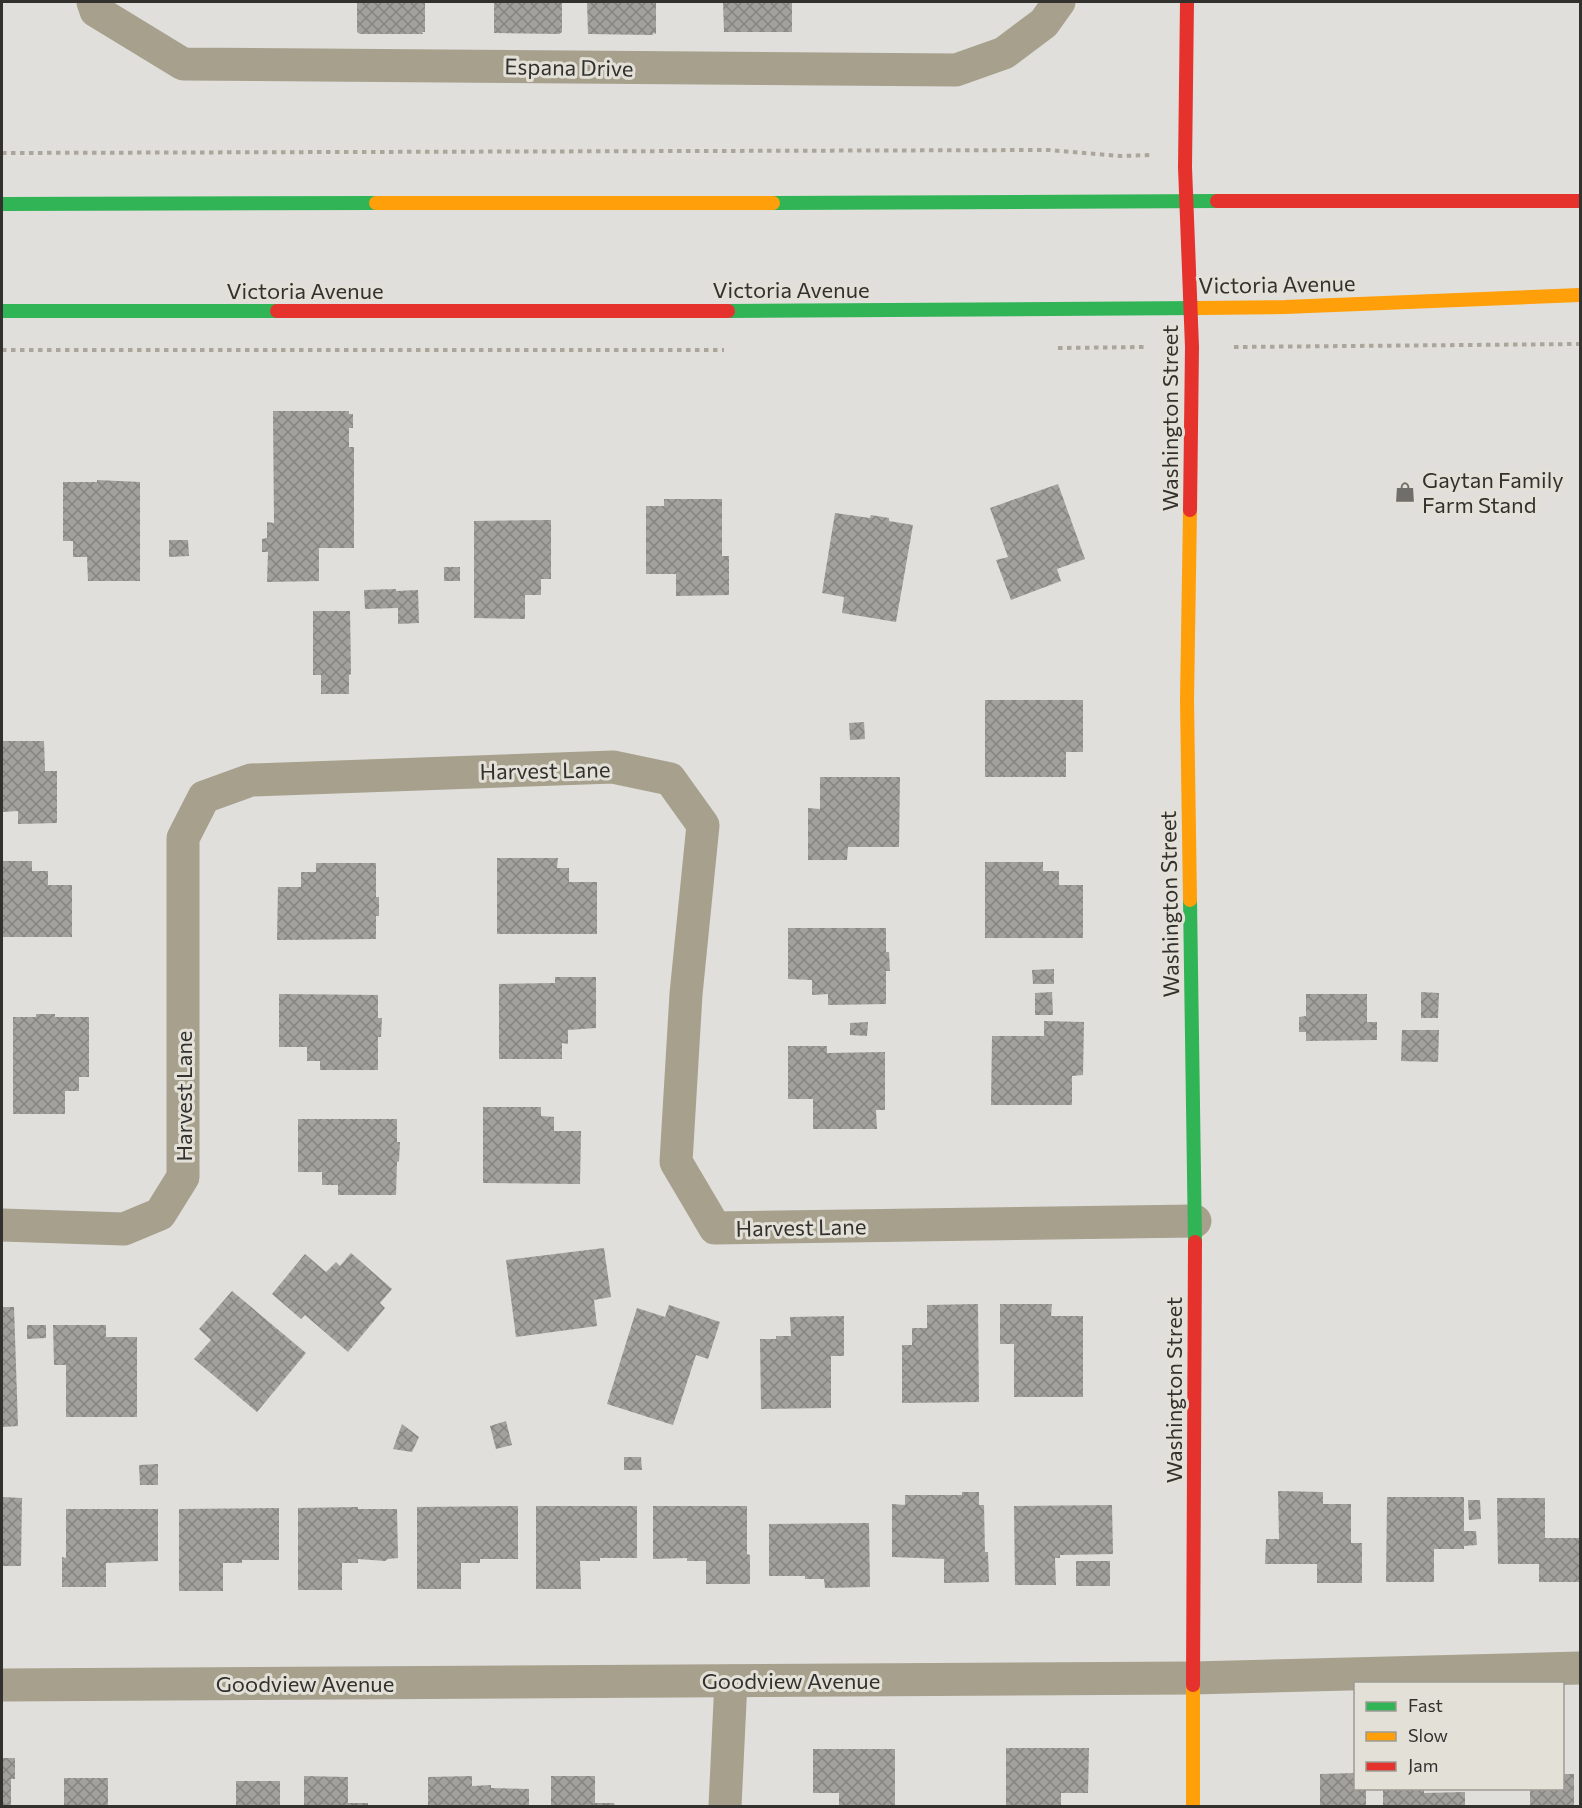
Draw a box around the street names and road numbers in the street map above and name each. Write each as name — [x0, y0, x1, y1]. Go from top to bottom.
street label: Espana Drive — [504, 52, 634, 82]
street label: Victoria Avenue — [1198, 269, 1356, 299]
street label: Victoria Avenue — [712, 276, 870, 303]
street label: Victoria Avenue — [226, 277, 384, 304]
street label: Washington Street — [1156, 325, 1183, 511]
street label: Harvest Lane — [479, 755, 611, 785]
street label: Washington Street — [1154, 810, 1184, 998]
street label: Harvest Lane — [170, 1031, 197, 1161]
street label: Harvest Lane — [735, 1212, 867, 1242]
street label: Washington Street — [1160, 1297, 1187, 1483]
street label: Goodview Avenue — [702, 1667, 880, 1694]
street label: Goodview Avenue — [216, 1670, 394, 1697]

